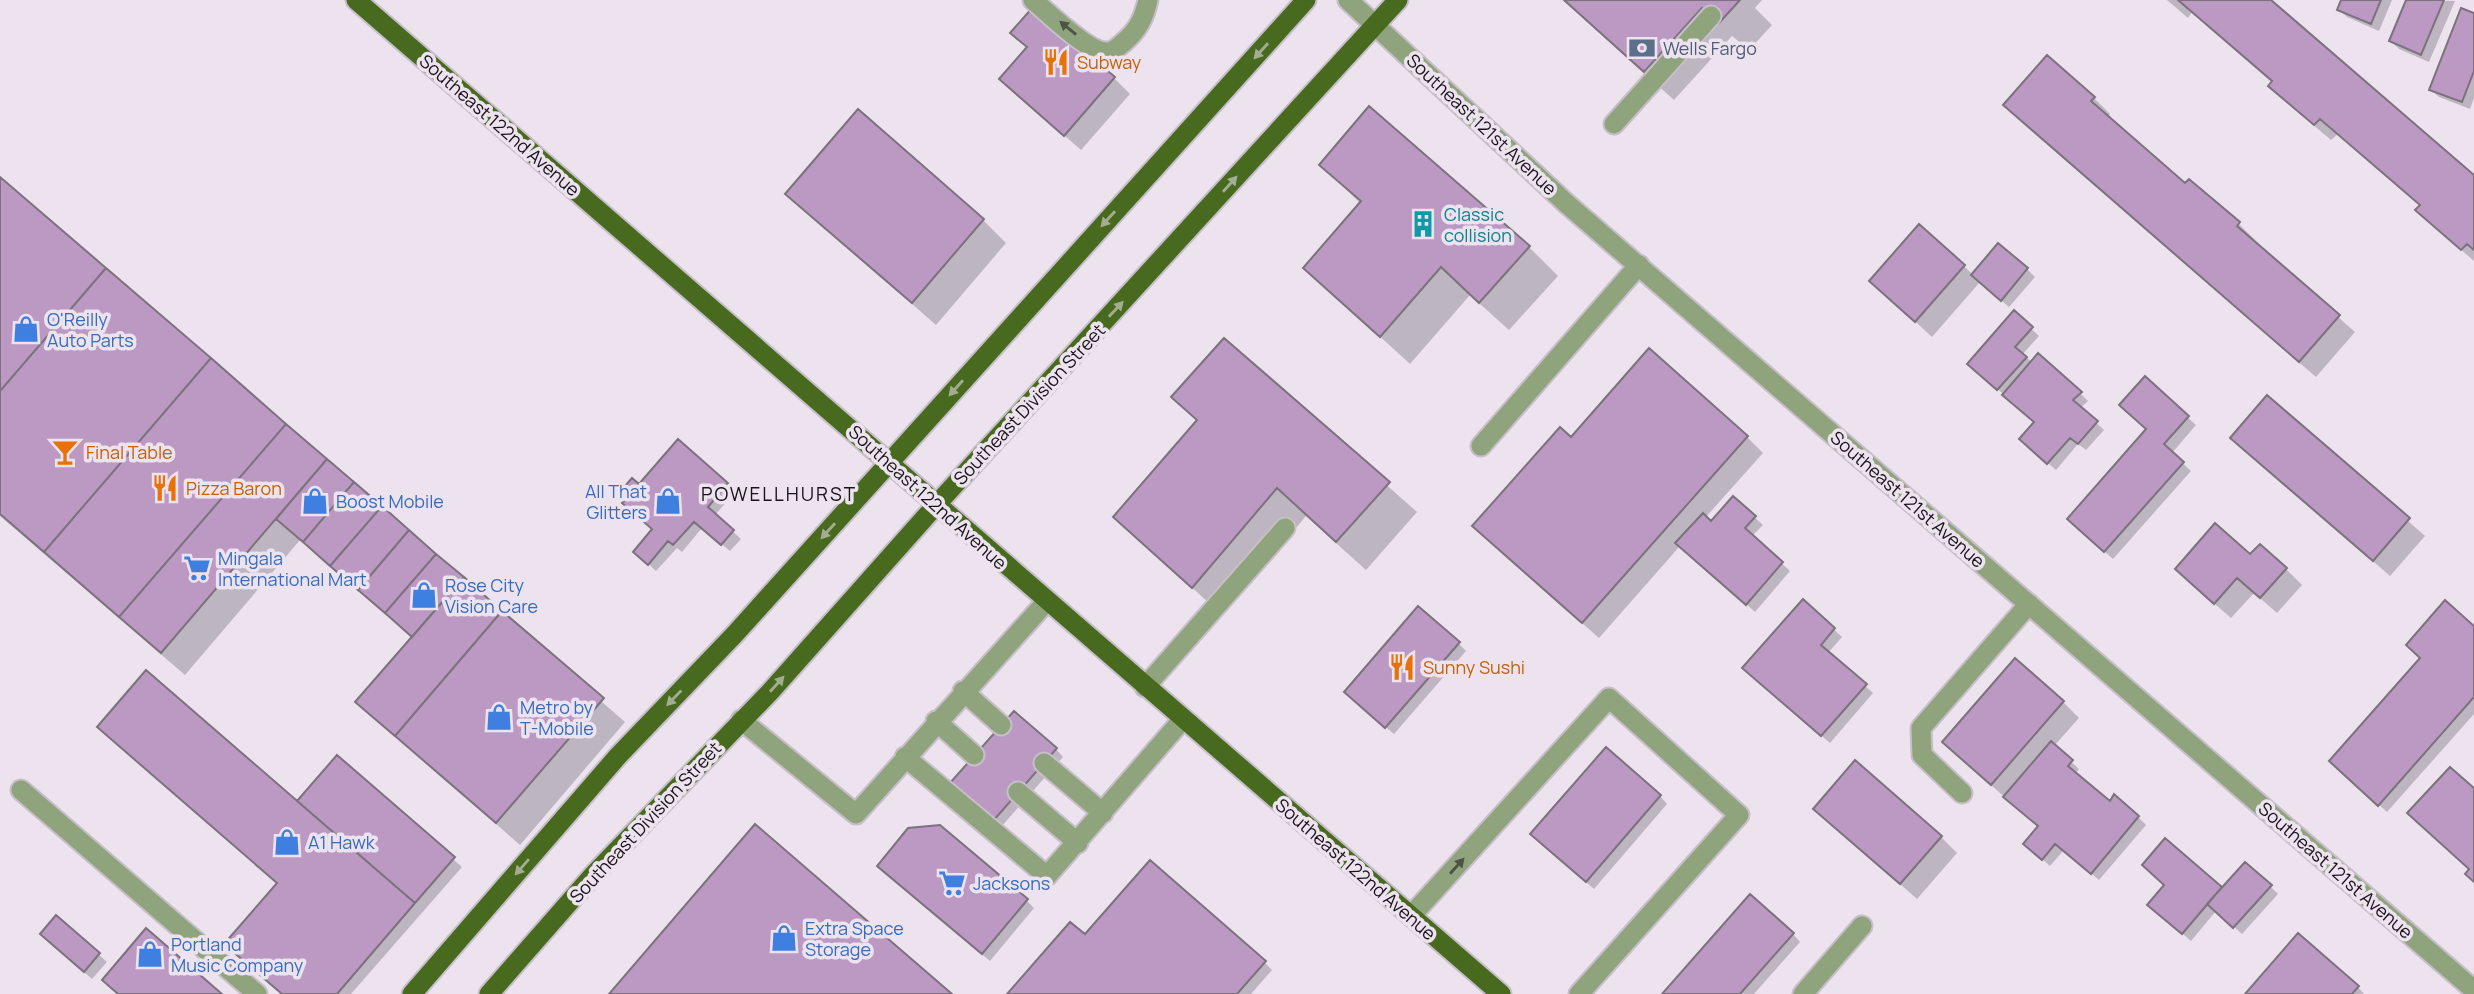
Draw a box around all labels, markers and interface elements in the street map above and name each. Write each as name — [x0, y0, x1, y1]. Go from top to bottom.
one-way arrow — [1059, 22, 1077, 36]
bank icon: Wells Fargo — [1627, 33, 1657, 63]
place label: Wells Fargo — [1663, 36, 1757, 60]
one-way arrow — [1253, 42, 1269, 59]
restaurant icon: Subway — [1041, 47, 1071, 77]
street label: Southeast 121st Avenue — [1402, 48, 1562, 200]
street label: Southeast 122nd Avenue — [415, 49, 585, 201]
place label: Subway — [1077, 50, 1142, 74]
one-way arrow — [1222, 175, 1238, 193]
place label: Classic collision — [1444, 202, 1512, 247]
building icon: Classic collision — [1408, 209, 1438, 239]
one-way arrow — [1101, 211, 1116, 228]
one-way arrow — [1107, 301, 1123, 318]
place label: O'Reilly Auto Parts — [47, 307, 134, 352]
shop icon: O'Reilly Auto Parts — [11, 314, 41, 344]
street label: Southeast Division Street — [948, 318, 1110, 490]
one-way arrow — [948, 379, 964, 396]
street label: Southeast 122nd Avenue — [844, 419, 1012, 575]
street label: Southeast 121st Avenue — [1826, 425, 1990, 573]
bar icon: Final Table — [50, 437, 80, 467]
place label: Final Table — [86, 440, 173, 464]
restaurant icon: Pizza Baron — [150, 473, 180, 503]
place label: Pizza Baron — [186, 476, 282, 500]
place label: All That Glitters — [585, 479, 647, 524]
district label: POWELLHURST — [701, 481, 857, 507]
shop icon: Boost Mobile — [300, 486, 330, 516]
shop icon: All That Glitters — [653, 486, 683, 516]
place label: Boost Mobile — [336, 489, 444, 513]
one-way arrow — [820, 522, 836, 540]
place label: Mingala International Mart — [218, 546, 367, 591]
supermarket icon: Mingala International Mart — [182, 553, 212, 583]
place label: Rose City Vision Care — [445, 573, 538, 618]
shop icon: Rose City Vision Care — [409, 580, 439, 610]
restaurant icon: Sunny Sushi — [1387, 652, 1417, 682]
place label: Sunny Sushi — [1423, 655, 1525, 679]
one-way arrow — [769, 675, 784, 692]
one-way arrow — [666, 689, 682, 706]
place label: Metro by T-Mobile — [520, 695, 594, 740]
shop icon: Metro by T-Mobile — [484, 702, 514, 732]
street label: Southeast Division Street — [564, 736, 726, 908]
street label: Southeast 122nd Avenue — [1271, 793, 1441, 945]
street label: Southeast 121st Avenue — [2254, 796, 2418, 944]
shop icon: A1 Hawk — [272, 827, 302, 857]
place label: A1 Hawk — [308, 830, 376, 854]
one-way arrow — [1449, 857, 1464, 874]
one-way arrow — [515, 859, 530, 876]
supermarket icon: Jacksons — [937, 868, 967, 898]
place label: Jacksons — [973, 871, 1050, 895]
place label: Extra Space Storage — [805, 916, 904, 961]
shop icon: Extra Space Storage — [769, 923, 799, 953]
place label: Portland Music Company — [171, 932, 304, 977]
shop icon: Portland Music Company — [135, 939, 165, 969]

